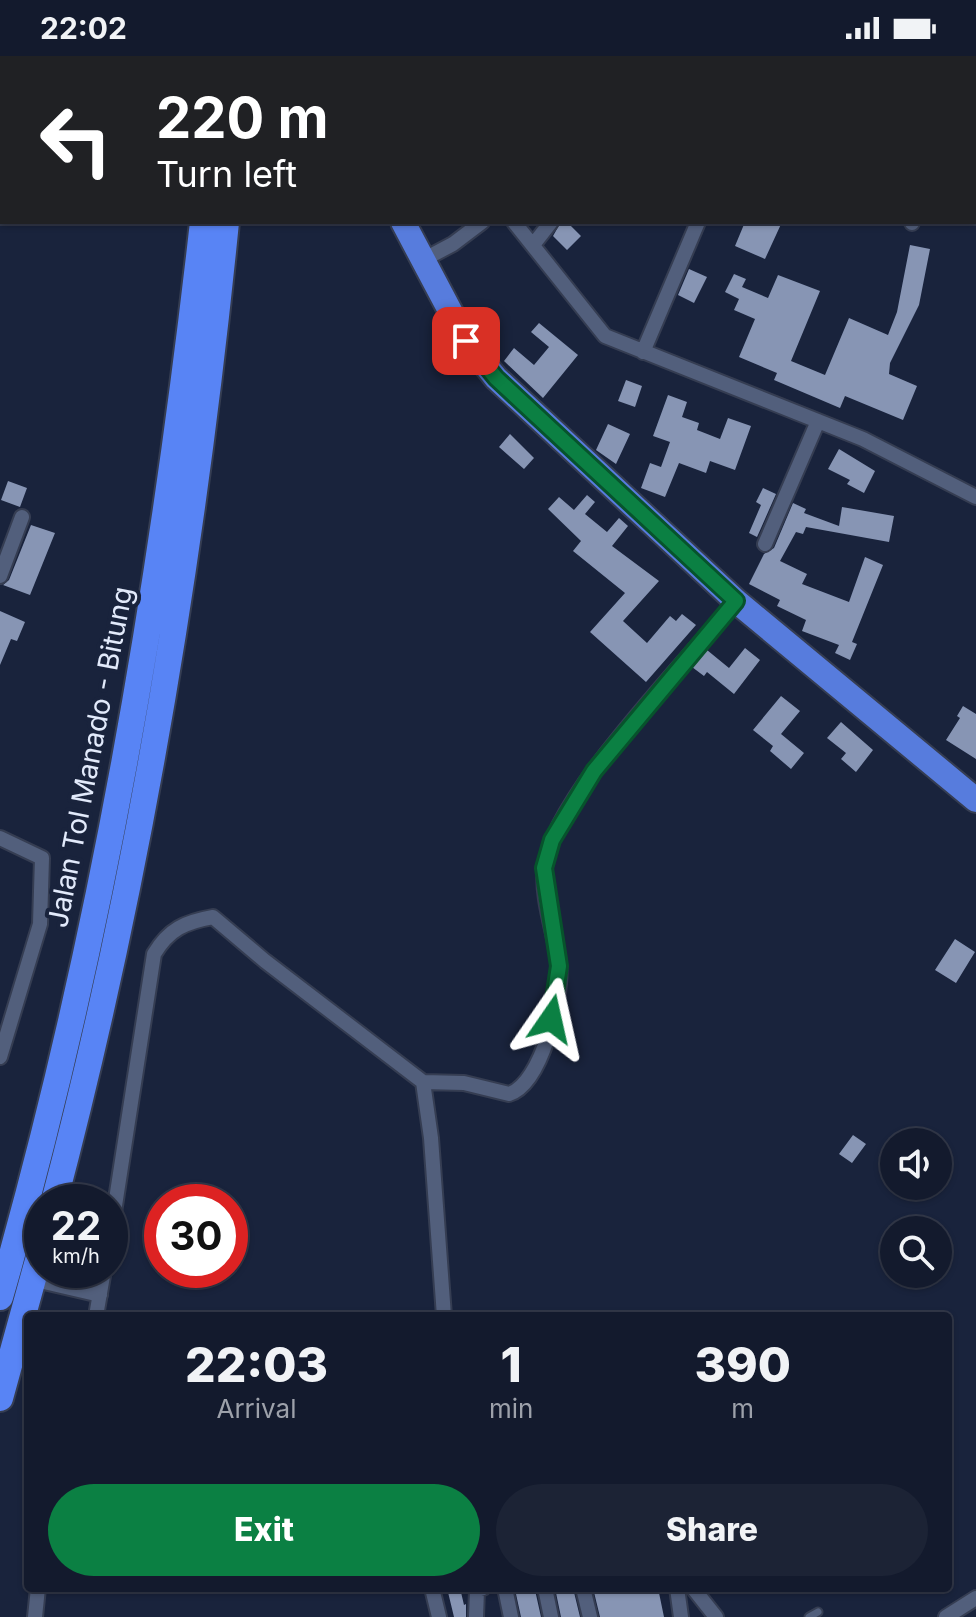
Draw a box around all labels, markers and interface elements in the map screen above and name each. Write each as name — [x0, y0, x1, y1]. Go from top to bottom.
text: 22:02 — [40, 10, 127, 46]
text: 220 m — [156, 84, 329, 152]
icon: left — [24, 88, 128, 192]
text: Turn left — [156, 152, 297, 196]
pin — [432, 307, 500, 375]
icon: arrive — [444, 319, 488, 363]
street label: Jalan Tol Manado - Bitung — [40, 584, 140, 930]
position arrow — [509, 977, 593, 1061]
map controls — [880, 1128, 952, 1288]
button: sound — [880, 1128, 952, 1200]
speed limit sign: 30 — [144, 1184, 248, 1288]
text: 22 — [51, 1201, 101, 1250]
button: search — [880, 1216, 952, 1288]
text: km/h — [52, 1244, 100, 1268]
text: 22:03 — [185, 1335, 328, 1394]
text: 1 — [501, 1335, 522, 1394]
text: 390 — [694, 1335, 791, 1394]
text: Arrival — [216, 1393, 296, 1424]
text: min — [489, 1393, 533, 1424]
text: m — [731, 1393, 754, 1424]
button: Exit — [48, 1484, 480, 1576]
button: Share — [496, 1484, 928, 1576]

